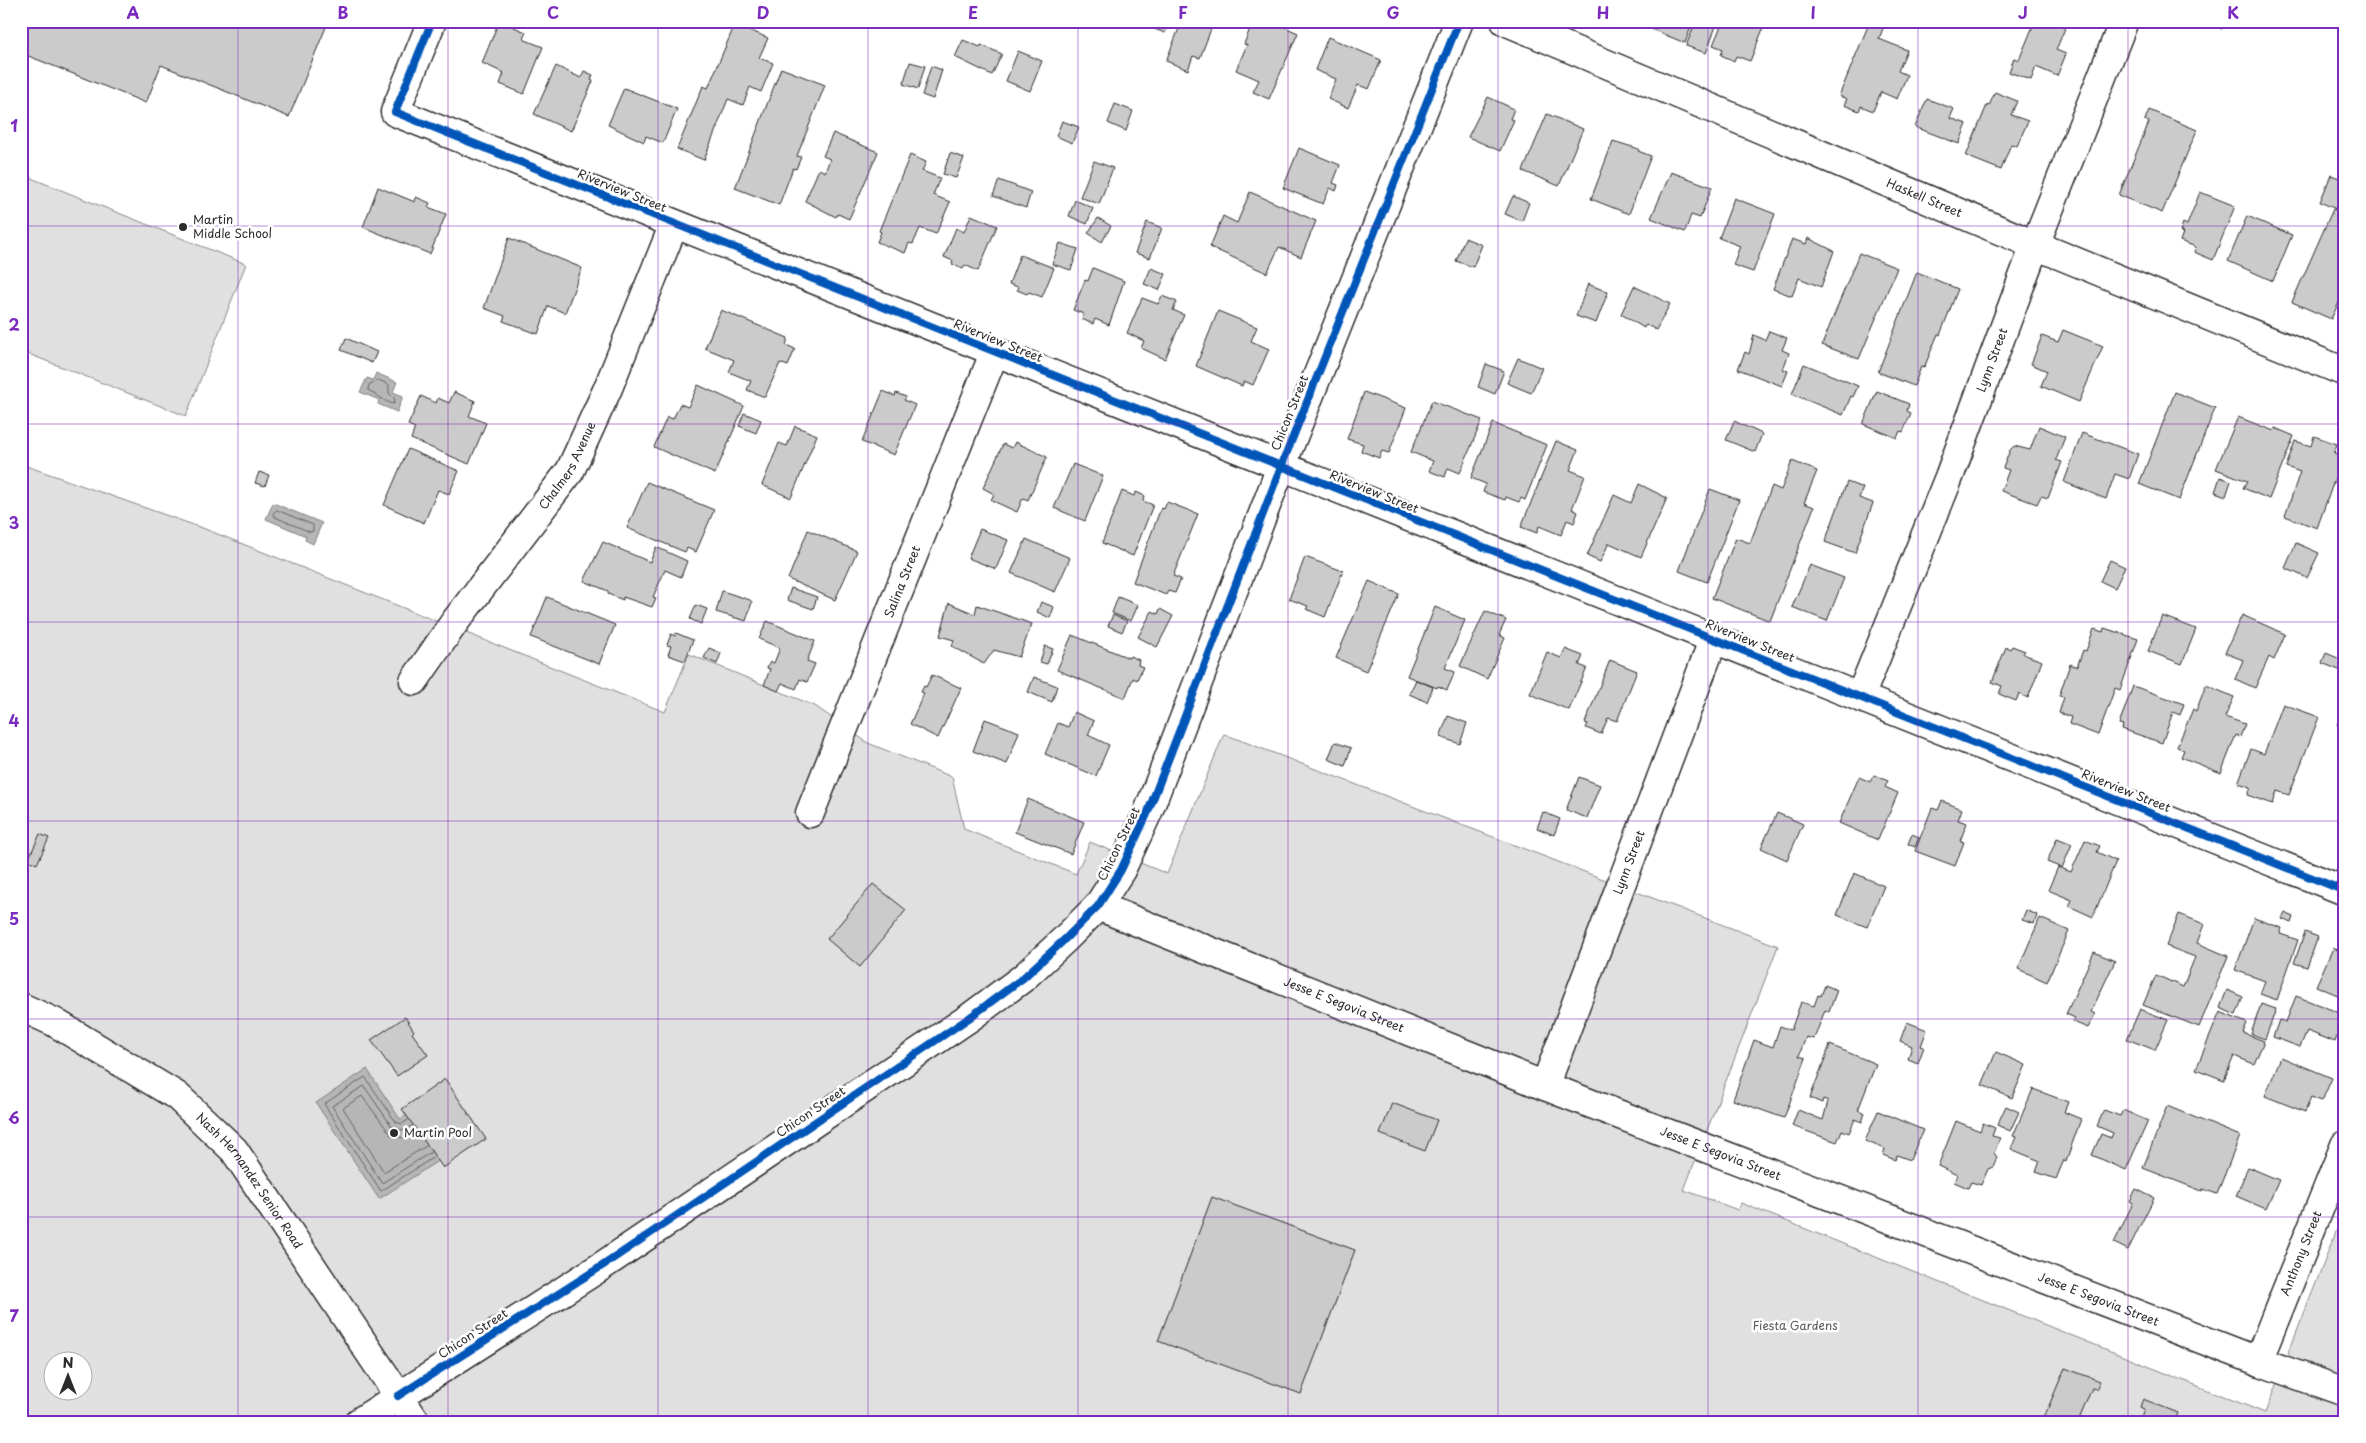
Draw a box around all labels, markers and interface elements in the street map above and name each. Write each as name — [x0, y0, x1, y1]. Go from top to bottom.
text: A — [127, 0, 140, 24]
text: B — [338, 0, 349, 24]
text: C — [547, 0, 559, 24]
text: D — [757, 0, 769, 24]
text: E — [968, 0, 978, 24]
text: F — [1178, 0, 1188, 24]
text: G — [1386, 0, 1400, 24]
text: H — [1597, 0, 1609, 24]
text: I — [1810, 0, 1816, 24]
text: J — [2018, 0, 2028, 24]
text: K — [2227, 0, 2239, 24]
text: 1 — [10, 113, 18, 137]
street label: Riverview Street — [575, 164, 670, 216]
street label: Haskell Street — [1884, 173, 1965, 221]
place label: Martin Middle School — [193, 210, 272, 242]
marker: Martin Middle School — [177, 221, 189, 233]
text: 2 — [8, 312, 20, 336]
street label: Riverview Street — [951, 314, 1046, 366]
street label: Lynn Street — [1971, 325, 2012, 394]
street label: Chicon Street — [1266, 372, 1312, 453]
street label: Chalmers Avenue — [534, 418, 600, 513]
street label: Riverview Street — [1327, 465, 1422, 517]
text: 3 — [9, 510, 19, 534]
street label: Salina Street — [879, 543, 924, 620]
street label: Riverview Street — [1703, 614, 1798, 666]
text: 4 — [9, 708, 20, 732]
street label: Riverview Street — [2079, 764, 2174, 816]
street label: Chicon Street — [1092, 804, 1144, 883]
street label: Lynn Street — [1608, 827, 1649, 897]
text: 5 — [9, 906, 19, 930]
street label: Jesse E Segovia Street — [1281, 972, 1407, 1036]
street label: Chicon Street — [772, 1081, 849, 1141]
text: 6 — [8, 1105, 20, 1129]
street label: Nash Hernandez Senior Road — [192, 1108, 308, 1252]
street label: Jesse E Segovia Street — [1658, 1121, 1784, 1184]
place label: Martin Pool — [404, 1123, 472, 1141]
marker: Martin Pool — [388, 1127, 400, 1139]
street label: Anthony Street — [2275, 1208, 2326, 1298]
street label: Jesse E Segovia Street — [2036, 1267, 2162, 1330]
text: 7 — [9, 1303, 19, 1327]
street label: Chicon Street — [434, 1304, 511, 1362]
park label: Fiesta Gardens — [1752, 1316, 1838, 1334]
north arrow — [42, 1350, 92, 1400]
text: N — [62, 1352, 74, 1373]

